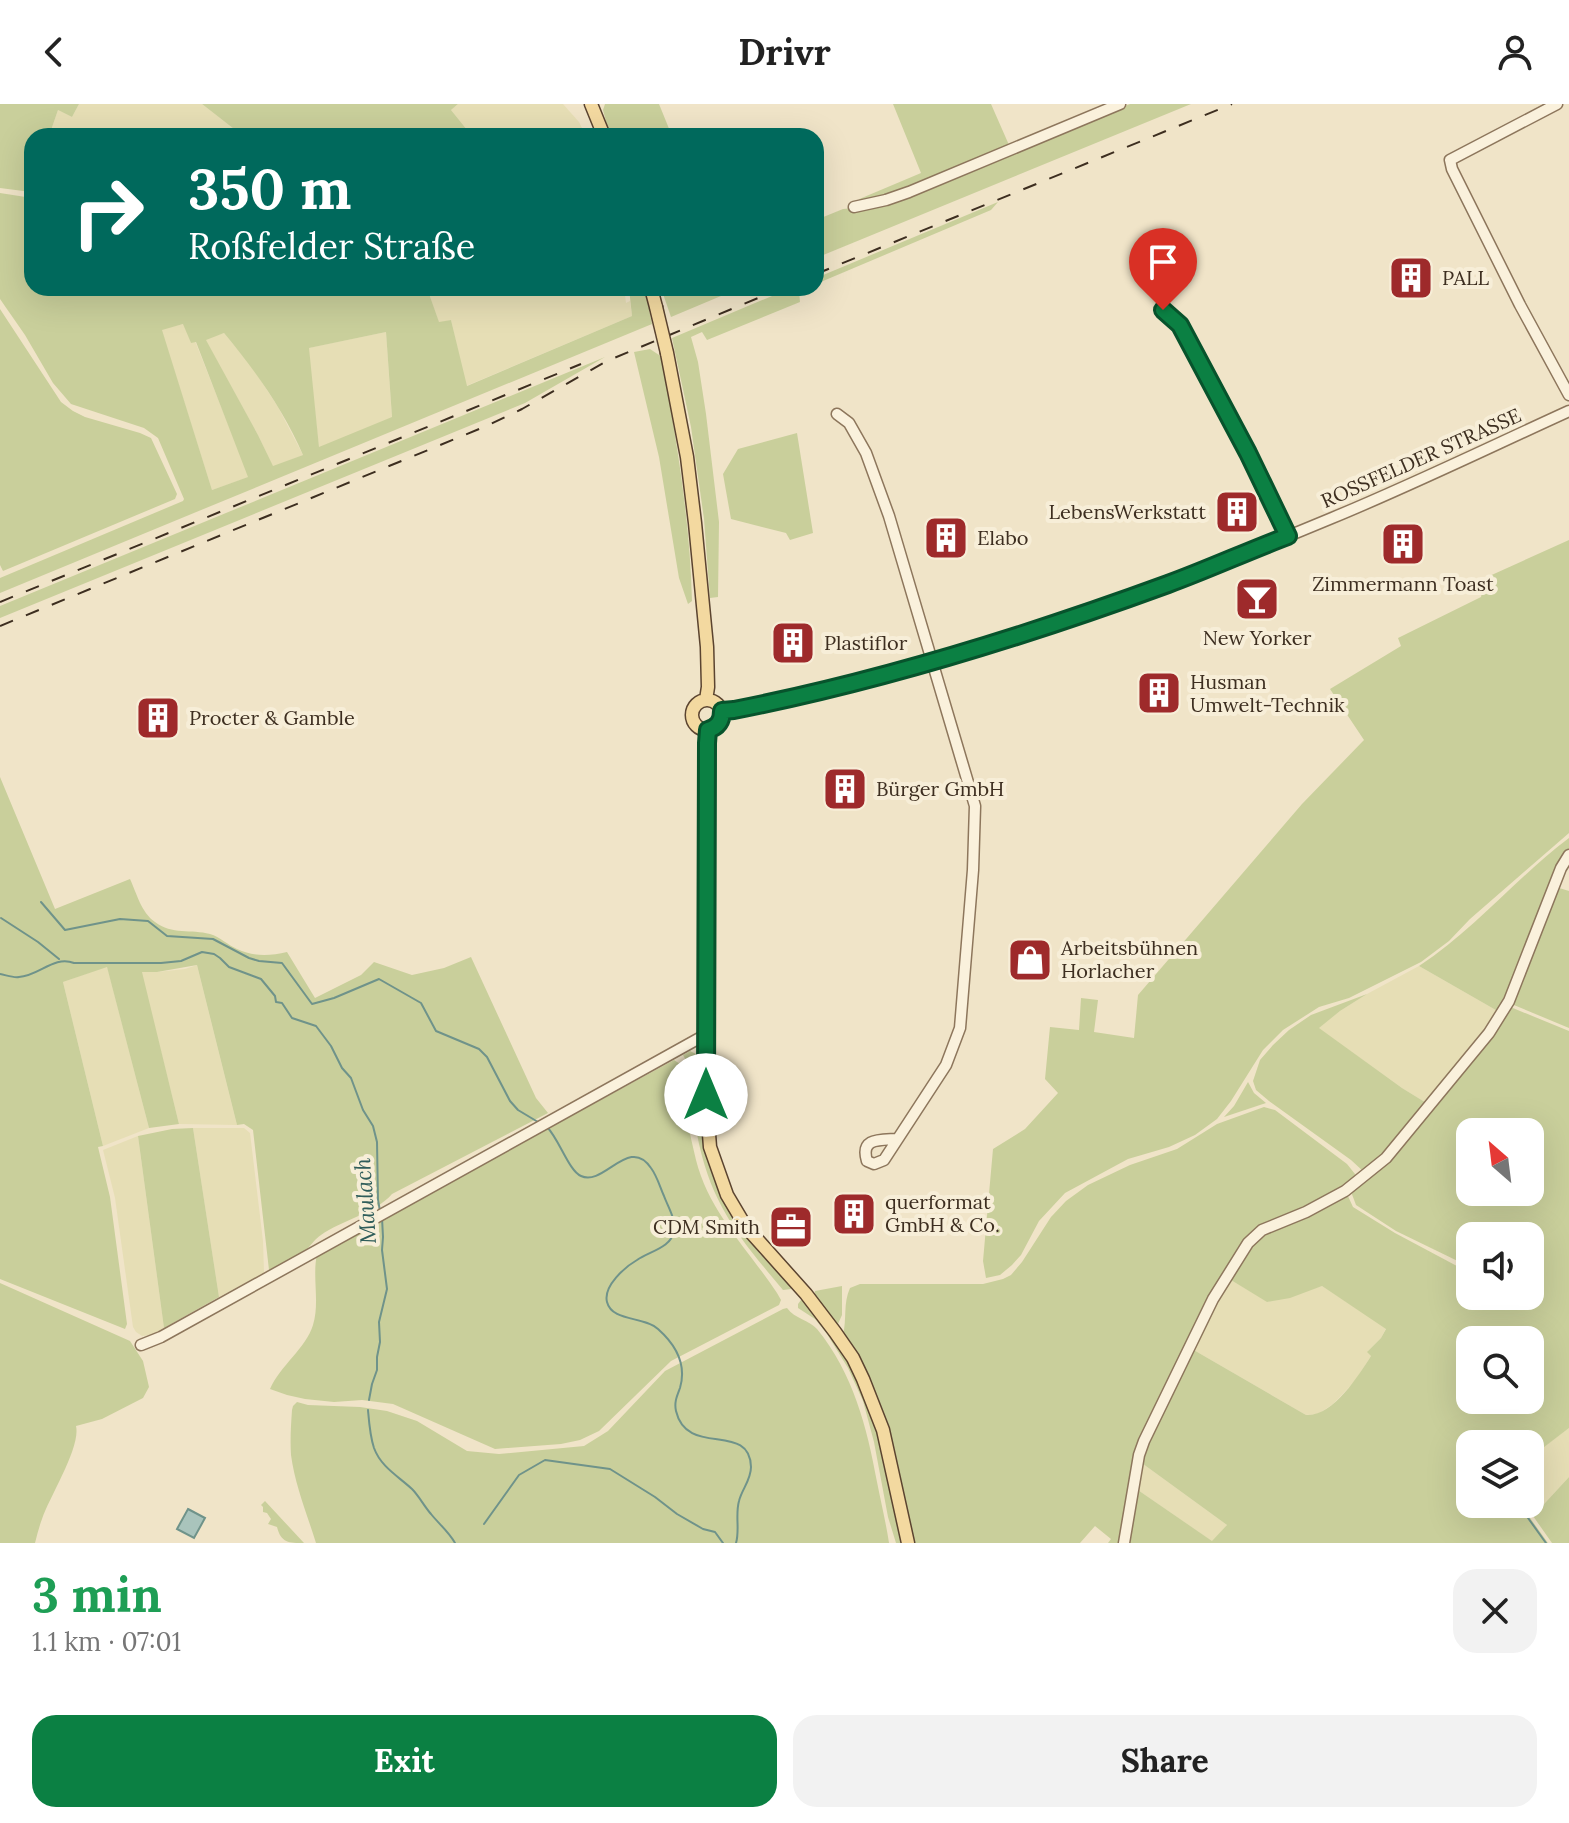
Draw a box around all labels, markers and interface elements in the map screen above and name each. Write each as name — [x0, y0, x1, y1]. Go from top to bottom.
text: Drivr — [738, 29, 831, 75]
icon: back — [32, 30, 76, 74]
icon: person — [1493, 30, 1537, 74]
text: 350 m — [188, 153, 351, 224]
icon: right — [56, 160, 160, 264]
text: Roßfelder Straße — [188, 223, 475, 269]
pin — [1129, 228, 1197, 310]
icon: arrive — [1141, 240, 1185, 284]
building icon: PALL — [1387, 254, 1435, 302]
place label: PALL — [1442, 265, 1490, 290]
street label: ROSSFELDER STRASSE — [1317, 402, 1525, 513]
building icon: LebensWerkstatt — [1213, 488, 1261, 536]
place label: LebensWerkstatt — [1049, 499, 1206, 524]
building icon: Elabo — [922, 514, 970, 562]
building icon: Zimmermann Toast — [1379, 520, 1427, 568]
place label: Elabo — [977, 525, 1029, 550]
place label: Zimmermann Toast — [1312, 571, 1494, 596]
bar icon: New Yorker — [1233, 575, 1281, 623]
building icon: Plastiflor — [769, 619, 817, 667]
place label: New Yorker — [1203, 625, 1312, 650]
place label: Plastiflor — [824, 630, 908, 655]
building icon: Husman Umwelt-Technik — [1135, 669, 1183, 717]
place label: Husman Umwelt-Technik — [1190, 669, 1345, 717]
building icon: Procter & Gamble — [134, 694, 182, 742]
place label: Procter & Gamble — [189, 705, 355, 730]
building icon: Bürger GmbH — [821, 765, 869, 813]
place label: Bürger GmbH — [876, 776, 1004, 801]
place label: Arbeitsbühnen Horlacher — [1060, 935, 1198, 983]
shop icon: Arbeitsbühnen Horlacher — [1006, 936, 1054, 984]
position arrow — [664, 1053, 748, 1137]
north arrow — [1456, 1118, 1544, 1206]
map controls — [1456, 1118, 1544, 1518]
water label: Maulach — [348, 1157, 382, 1245]
place label: querformat GmbH & Co. — [885, 1189, 1000, 1237]
building icon: querformat GmbH & Co. — [830, 1190, 878, 1238]
office icon: CDM Smith — [767, 1203, 815, 1251]
place label: CDM Smith — [653, 1214, 760, 1239]
button: sound — [1456, 1222, 1544, 1310]
button: search — [1456, 1326, 1544, 1414]
button: layers — [1456, 1430, 1544, 1518]
text: 3 min — [32, 1564, 162, 1625]
button: close — [1453, 1569, 1537, 1653]
text: 1.1 km · 07:01 — [32, 1625, 181, 1658]
button: Exit — [32, 1715, 777, 1807]
button: Share — [793, 1715, 1537, 1807]

